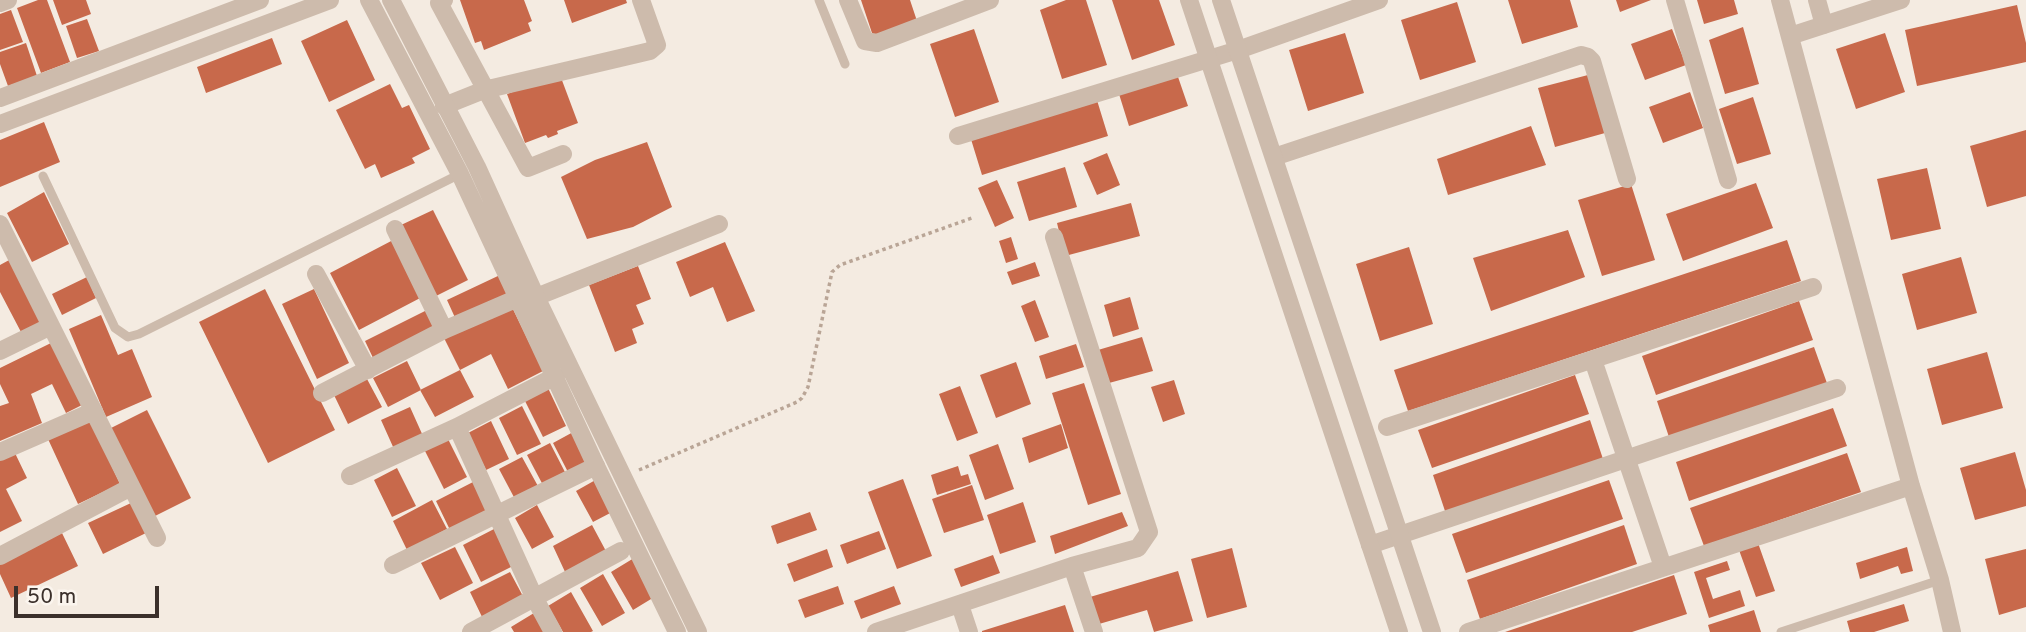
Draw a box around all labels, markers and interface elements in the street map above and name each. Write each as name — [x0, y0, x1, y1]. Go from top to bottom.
scale bar — [18, 572, 163, 616]
text: 50 m — [27, 584, 76, 611]

